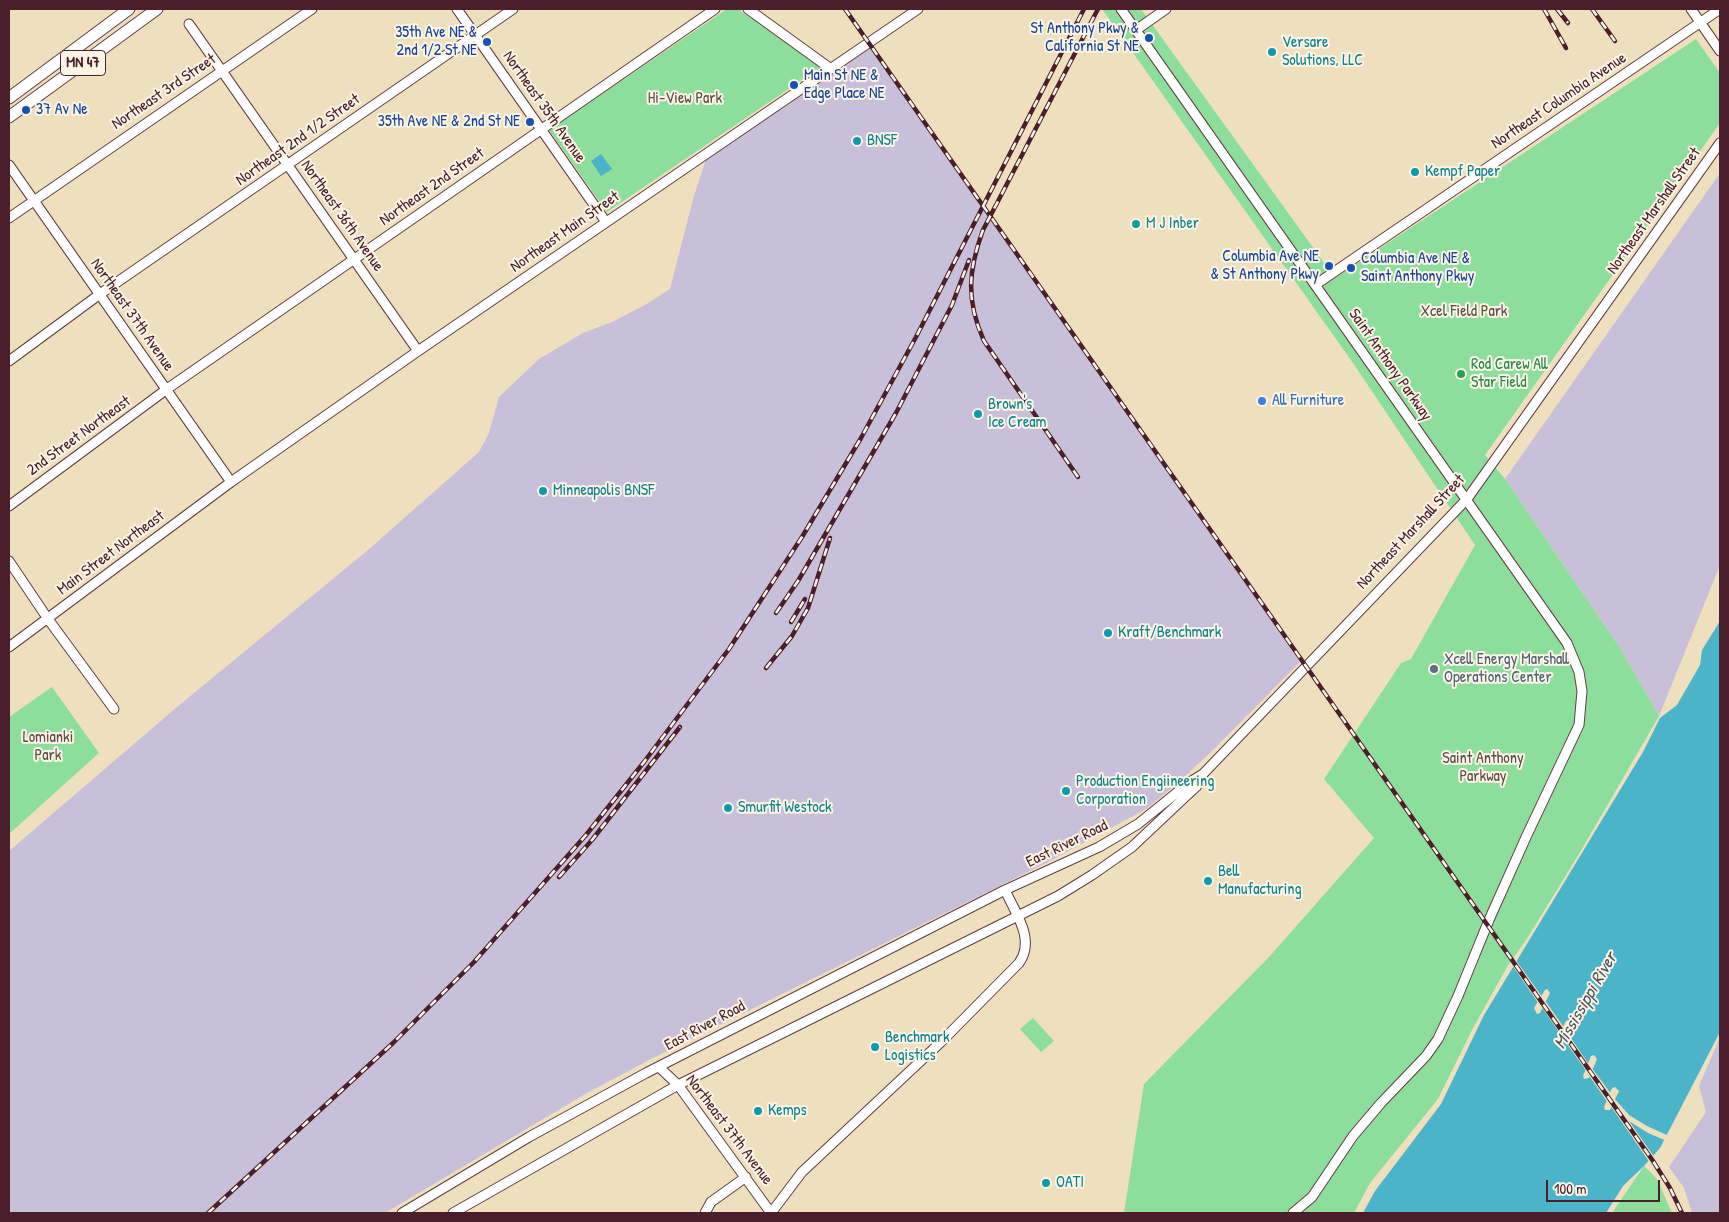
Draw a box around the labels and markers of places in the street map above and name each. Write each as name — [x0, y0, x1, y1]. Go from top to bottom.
place label: St Anthony Pkwy & California St NE — [1030, 19, 1139, 57]
place label: 35th Ave NE & 2nd 1/2 St NE — [395, 23, 477, 61]
marker: St Anthony Pkwy & California St NE — [1143, 32, 1155, 44]
place label: Versare Solutions, LLC — [1282, 33, 1363, 71]
marker: 35th Ave NE & 2nd 1/2 St NE — [481, 36, 493, 48]
marker: Versare Solutions, LLC — [1266, 46, 1278, 58]
place label: Main St NE & Edge Place NE — [804, 66, 885, 104]
marker: Main St NE & Edge Place NE — [788, 79, 800, 91]
place label: 37 Av Ne — [36, 100, 88, 120]
marker: 37 Av Ne — [20, 104, 32, 116]
place label: 35th Ave NE & 2nd St NE — [378, 112, 520, 132]
marker: 35th Ave NE & 2nd St NE — [524, 116, 536, 128]
place label: BNSF — [867, 131, 897, 151]
marker: BNSF — [851, 135, 863, 147]
place label: Kempf Paper — [1425, 162, 1500, 182]
marker: Kempf Paper — [1409, 166, 1421, 178]
place label: M J Inber — [1146, 214, 1199, 234]
marker: M J Inber — [1130, 218, 1142, 230]
place label: Columbia Ave NE & St Anthony Pkwy — [1210, 247, 1319, 285]
place label: Columbia Ave NE & Saint Anthony Pkwy — [1361, 249, 1475, 287]
marker: Columbia Ave NE & St Anthony Pkwy — [1323, 260, 1335, 272]
marker: Columbia Ave NE & Saint Anthony Pkwy — [1345, 262, 1357, 274]
place label: Rod Carew All Star Field — [1471, 355, 1548, 393]
marker: Rod Carew All Star Field — [1455, 368, 1467, 380]
place label: All Furniture — [1272, 391, 1344, 411]
place label: Brown's Ice Cream — [988, 395, 1046, 433]
marker: All Furniture — [1256, 395, 1268, 407]
marker: Brown's Ice Cream — [972, 408, 984, 420]
place label: Minneapolis BNSF — [553, 481, 654, 501]
marker: Minneapolis BNSF — [537, 485, 549, 497]
place label: Kraft/Benchmark — [1118, 623, 1221, 643]
marker: Kraft/Benchmark — [1102, 627, 1114, 639]
place label: Xcell Energy Marshall Operations Center — [1444, 650, 1569, 688]
marker: Xcell Energy Marshall Operations Center — [1428, 663, 1440, 675]
place label: Production Engiineering Corporation — [1076, 772, 1214, 810]
marker: Production Engiineering Corporation — [1060, 785, 1072, 797]
place label: Smurfit Westock — [738, 798, 832, 818]
marker: Smurfit Westock — [722, 802, 734, 814]
place label: Bell Manufacturing — [1218, 862, 1302, 900]
marker: Bell Manufacturing — [1202, 875, 1214, 887]
place label: Benchmark Logistics — [885, 1028, 950, 1066]
marker: Benchmark Logistics — [869, 1041, 881, 1053]
place label: Kemps — [768, 1101, 807, 1121]
marker: Kemps — [752, 1105, 764, 1117]
place label: OATI — [1056, 1173, 1084, 1193]
marker: OATI — [1040, 1177, 1052, 1189]

